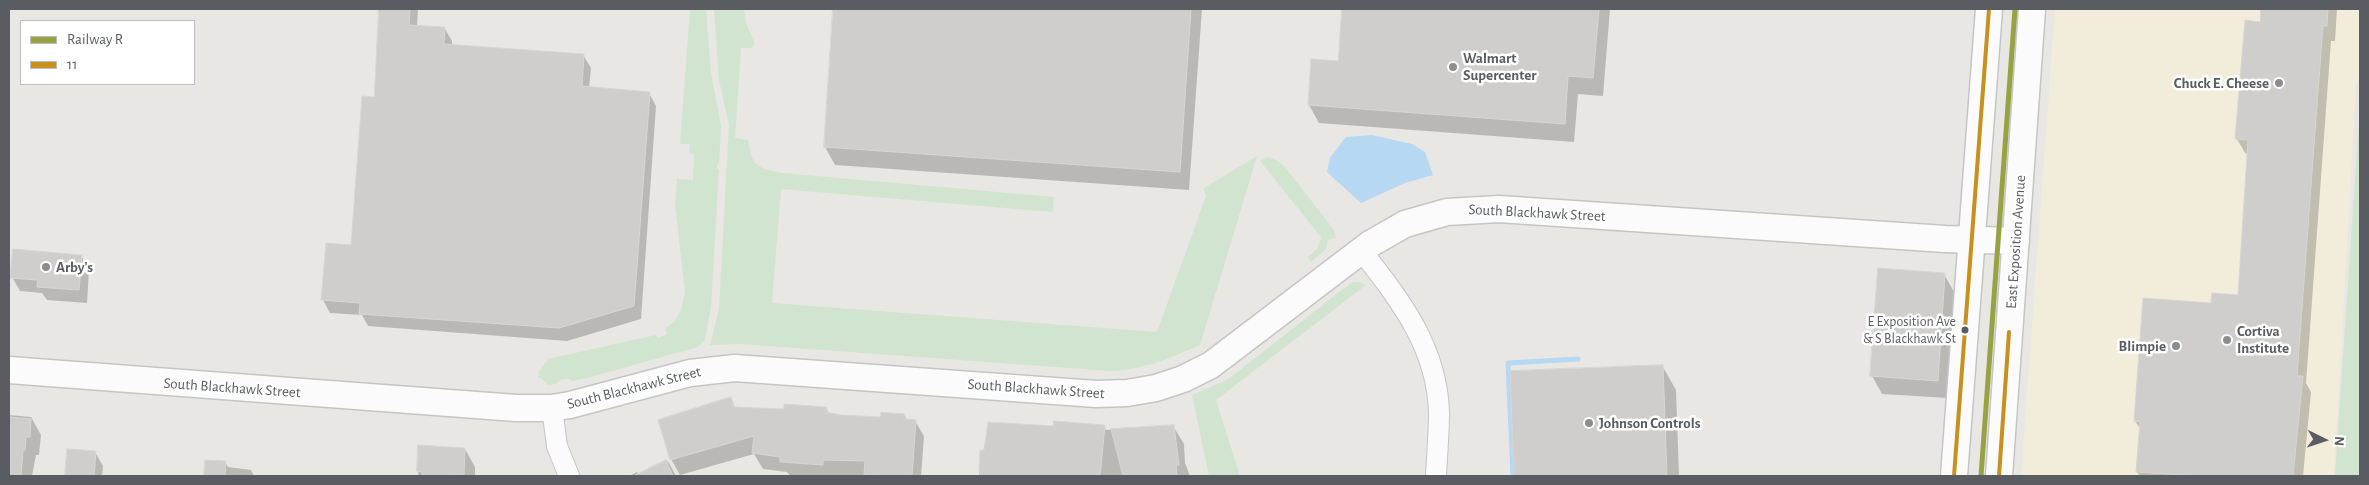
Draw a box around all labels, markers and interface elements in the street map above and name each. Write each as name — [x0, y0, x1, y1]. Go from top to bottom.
legend — [20, 20, 195, 85]
text: Railway R — [67, 32, 123, 47]
place label: Walmart Supercenter — [1463, 49, 1536, 84]
text: 11 — [67, 57, 77, 72]
marker: Walmart Supercenter — [1447, 61, 1459, 73]
place label: Chuck E. Cheese — [2174, 74, 2269, 92]
marker: Chuck E. Cheese — [2273, 77, 2285, 89]
street label: East Exposition Avenue — [2002, 174, 2030, 310]
street label: South Blackhawk Street — [1468, 200, 1606, 226]
place label: Arby's — [56, 258, 93, 276]
marker: Arby's — [40, 261, 52, 273]
place label: E Exposition Ave & S Blackhawk St — [1863, 314, 1956, 347]
place label: Cortiva Institute — [2237, 322, 2289, 357]
marker: E Exposition Ave & S Blackhawk St — [1960, 325, 1970, 335]
marker: Cortiva Institute — [2221, 334, 2233, 346]
place label: Blimpie — [2119, 337, 2166, 355]
marker: Blimpie — [2170, 340, 2182, 352]
street label: South Blackhawk Street — [565, 363, 703, 413]
street label: South Blackhawk Street — [163, 374, 301, 402]
street label: South Blackhawk Street — [967, 375, 1105, 403]
place label: Johnson Controls — [1599, 414, 1700, 432]
north arrow — [2299, 415, 2349, 465]
marker: Johnson Controls — [1583, 417, 1595, 429]
text: N — [2332, 436, 2346, 446]

